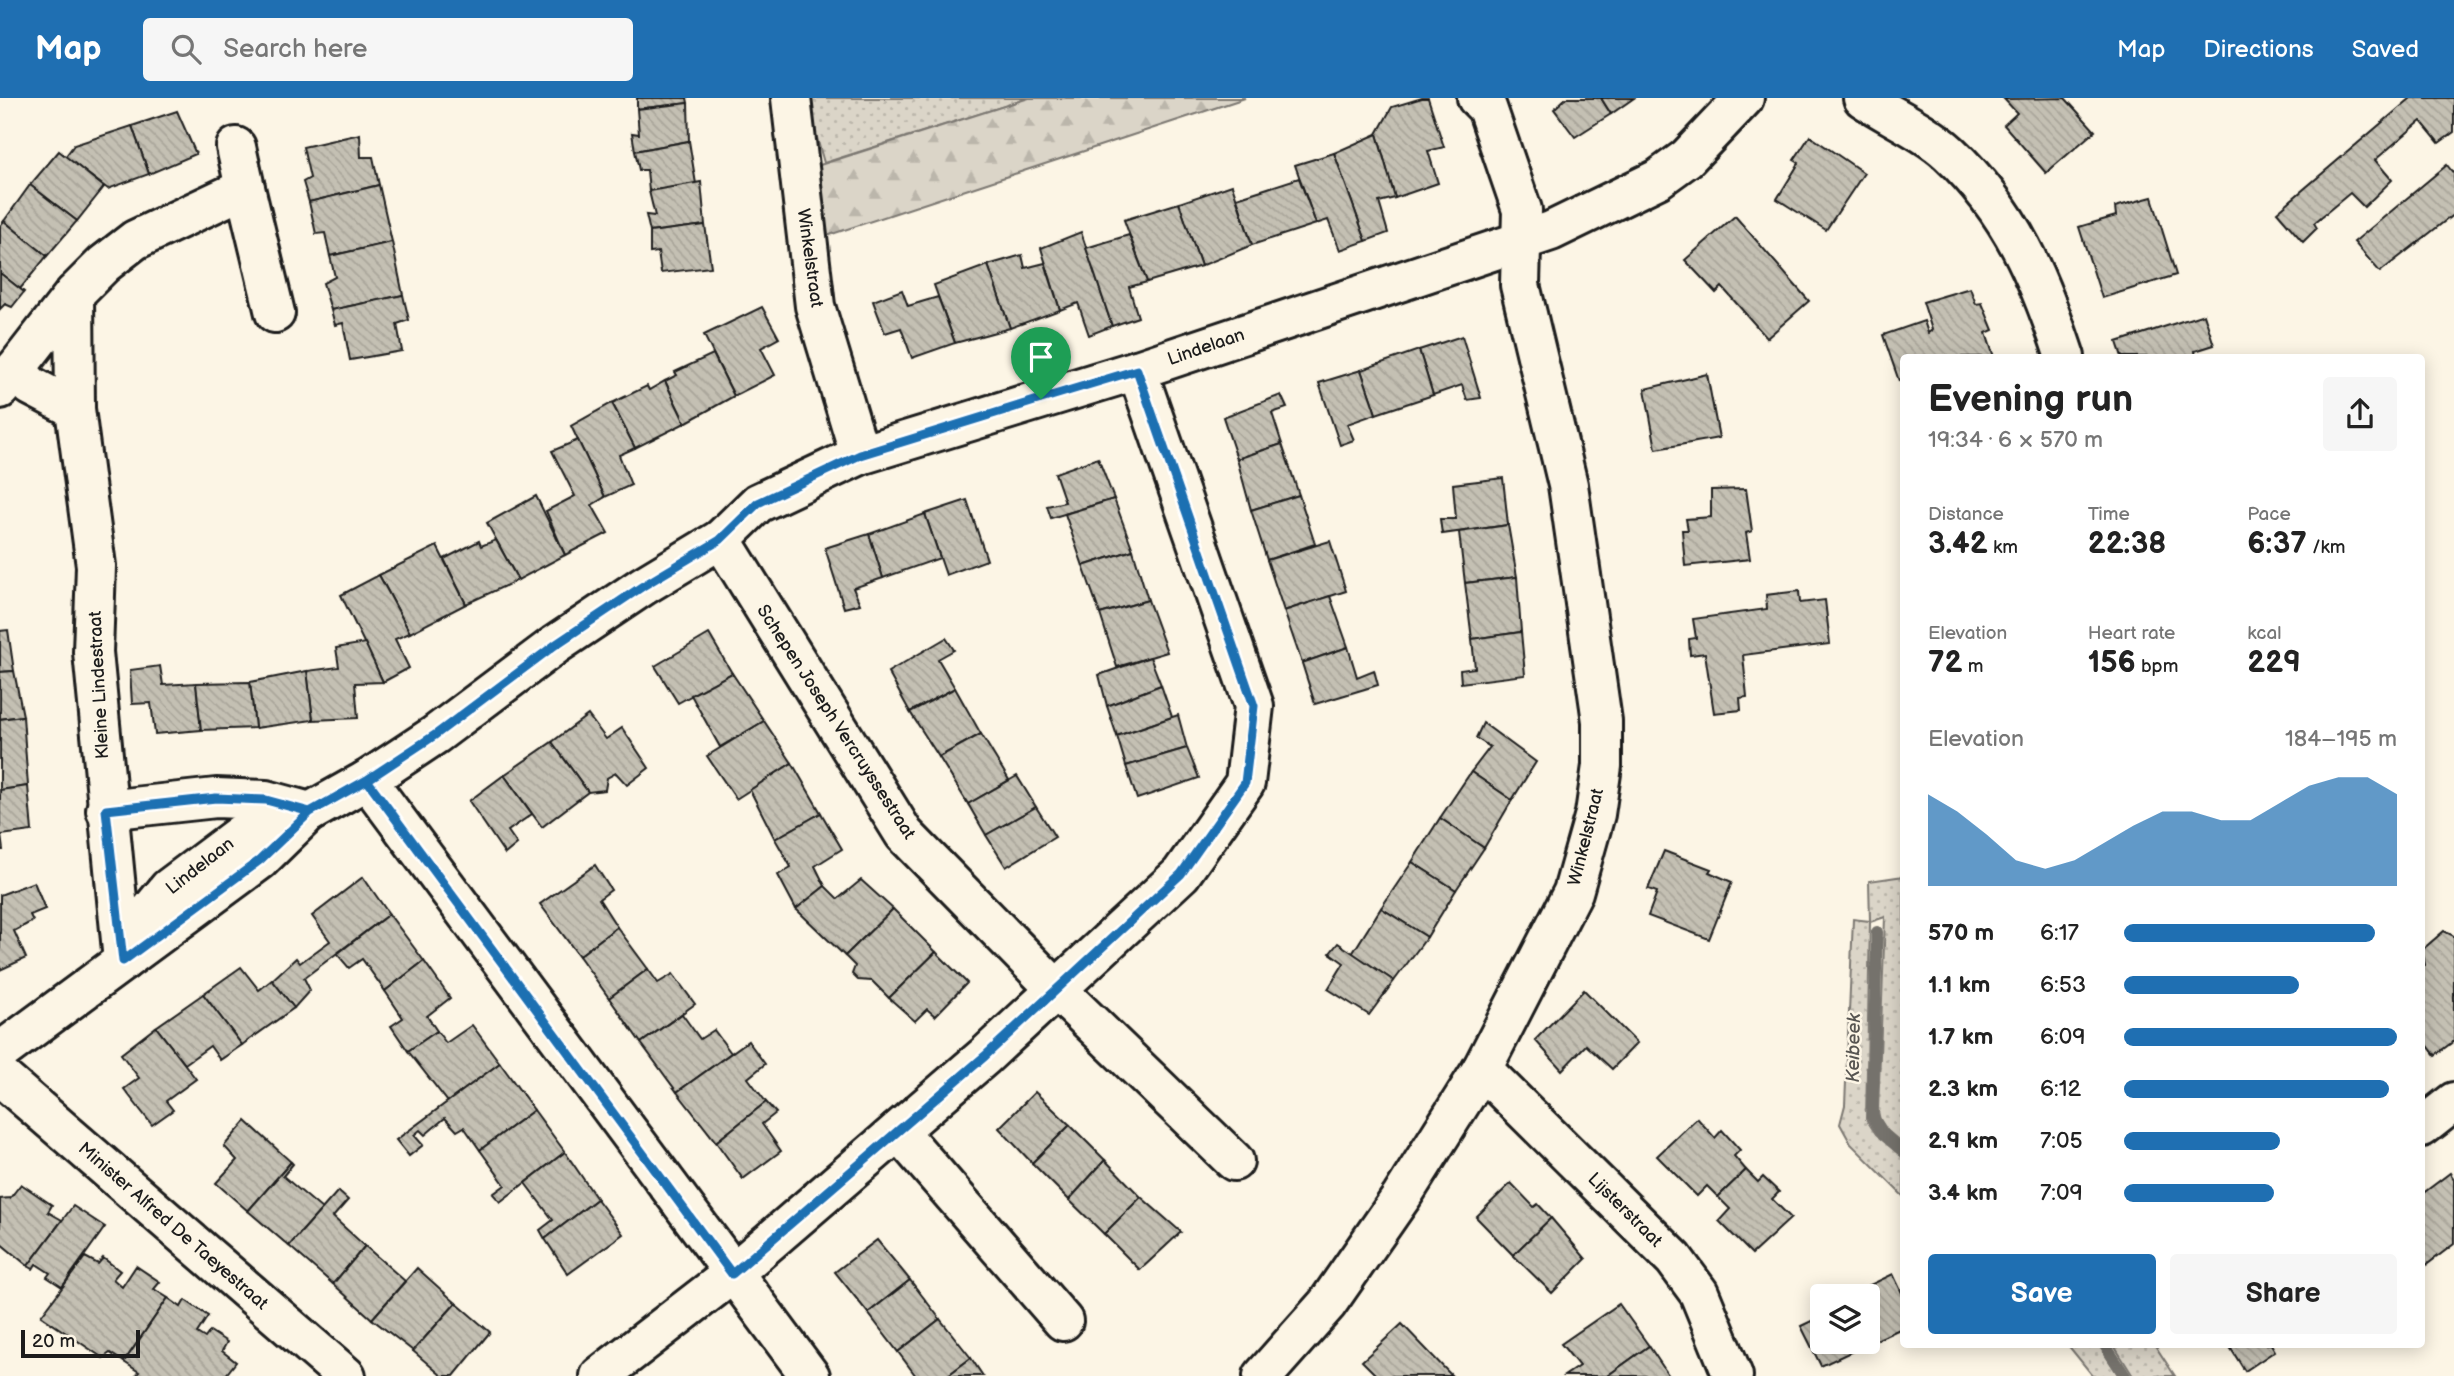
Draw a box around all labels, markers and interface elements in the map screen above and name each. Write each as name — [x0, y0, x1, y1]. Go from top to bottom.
search box — [143, 18, 633, 81]
text: Map — [35, 29, 101, 69]
icon: search — [167, 30, 205, 68]
text: Search here — [223, 34, 367, 65]
text: Map — [2117, 35, 2165, 64]
text: Directions — [2203, 35, 2314, 64]
text: Saved — [2352, 35, 2419, 64]
street label: Winkelstraat — [793, 207, 827, 309]
street label: Lindelaan — [1165, 324, 1247, 370]
pin — [1011, 327, 1071, 399]
icon: arrive — [1022, 338, 1060, 376]
text: Evening run — [1928, 377, 2133, 422]
button: share — [2323, 377, 2397, 451]
text: 19:34 · 6 × 570 m — [1928, 426, 2103, 454]
text: Distance — [1928, 503, 2004, 526]
text: Time — [2088, 503, 2130, 526]
text: Pace — [2247, 503, 2291, 526]
text: 3.42 — [1928, 526, 1988, 562]
text: 22:38 — [2088, 526, 2166, 562]
text: 6:37 — [2247, 526, 2307, 562]
text: km — [1988, 536, 2018, 559]
text: /km — [2307, 536, 2346, 559]
street label: Schepen Joseph Vercruyssestraat — [752, 601, 920, 844]
street label: Kleine Lindestraat — [85, 610, 113, 760]
text: Elevation — [1928, 622, 2007, 645]
text: Heart rate — [2088, 622, 2175, 645]
text: kcal — [2247, 622, 2281, 645]
text: 72 — [1928, 645, 1963, 681]
text: 156 — [2088, 645, 2136, 681]
text: 229 — [2247, 645, 2301, 681]
text: m — [1963, 655, 1983, 678]
text: bpm — [2136, 655, 2178, 678]
text: Elevation — [1928, 725, 2024, 753]
text: 184–195 m — [2285, 725, 2397, 753]
street label: Winkelstraat — [1564, 786, 1608, 888]
street label: Lindelaan — [162, 833, 238, 899]
text: 570 m — [1928, 919, 1994, 947]
text: 6:17 — [2040, 919, 2079, 947]
text: 1.1 km — [1928, 971, 1990, 999]
text: 6:53 — [2040, 971, 2086, 999]
water label: Keibeek — [1842, 1012, 1866, 1083]
text: 1.7 km — [1928, 1023, 1993, 1051]
text: 6:09 — [2040, 1023, 2086, 1051]
text: 2.3 km — [1928, 1075, 1998, 1103]
text: 6:12 — [2040, 1075, 2081, 1103]
text: 2.9 km — [1928, 1127, 1998, 1155]
text: 7:05 — [2040, 1127, 2083, 1155]
street label: Minister Alfred De Taeyestraat — [74, 1138, 272, 1314]
street label: Lijsterstraat — [1583, 1168, 1667, 1252]
text: 3.4 km — [1928, 1179, 1998, 1207]
text: 7:09 — [2040, 1179, 2083, 1207]
button: Save — [1928, 1254, 2156, 1334]
button: Share — [2170, 1254, 2397, 1334]
map controls — [1810, 1284, 1880, 1354]
button: layers — [1810, 1284, 1880, 1354]
scale bar — [21, 1327, 140, 1359]
text: 20 m — [32, 1330, 75, 1353]

